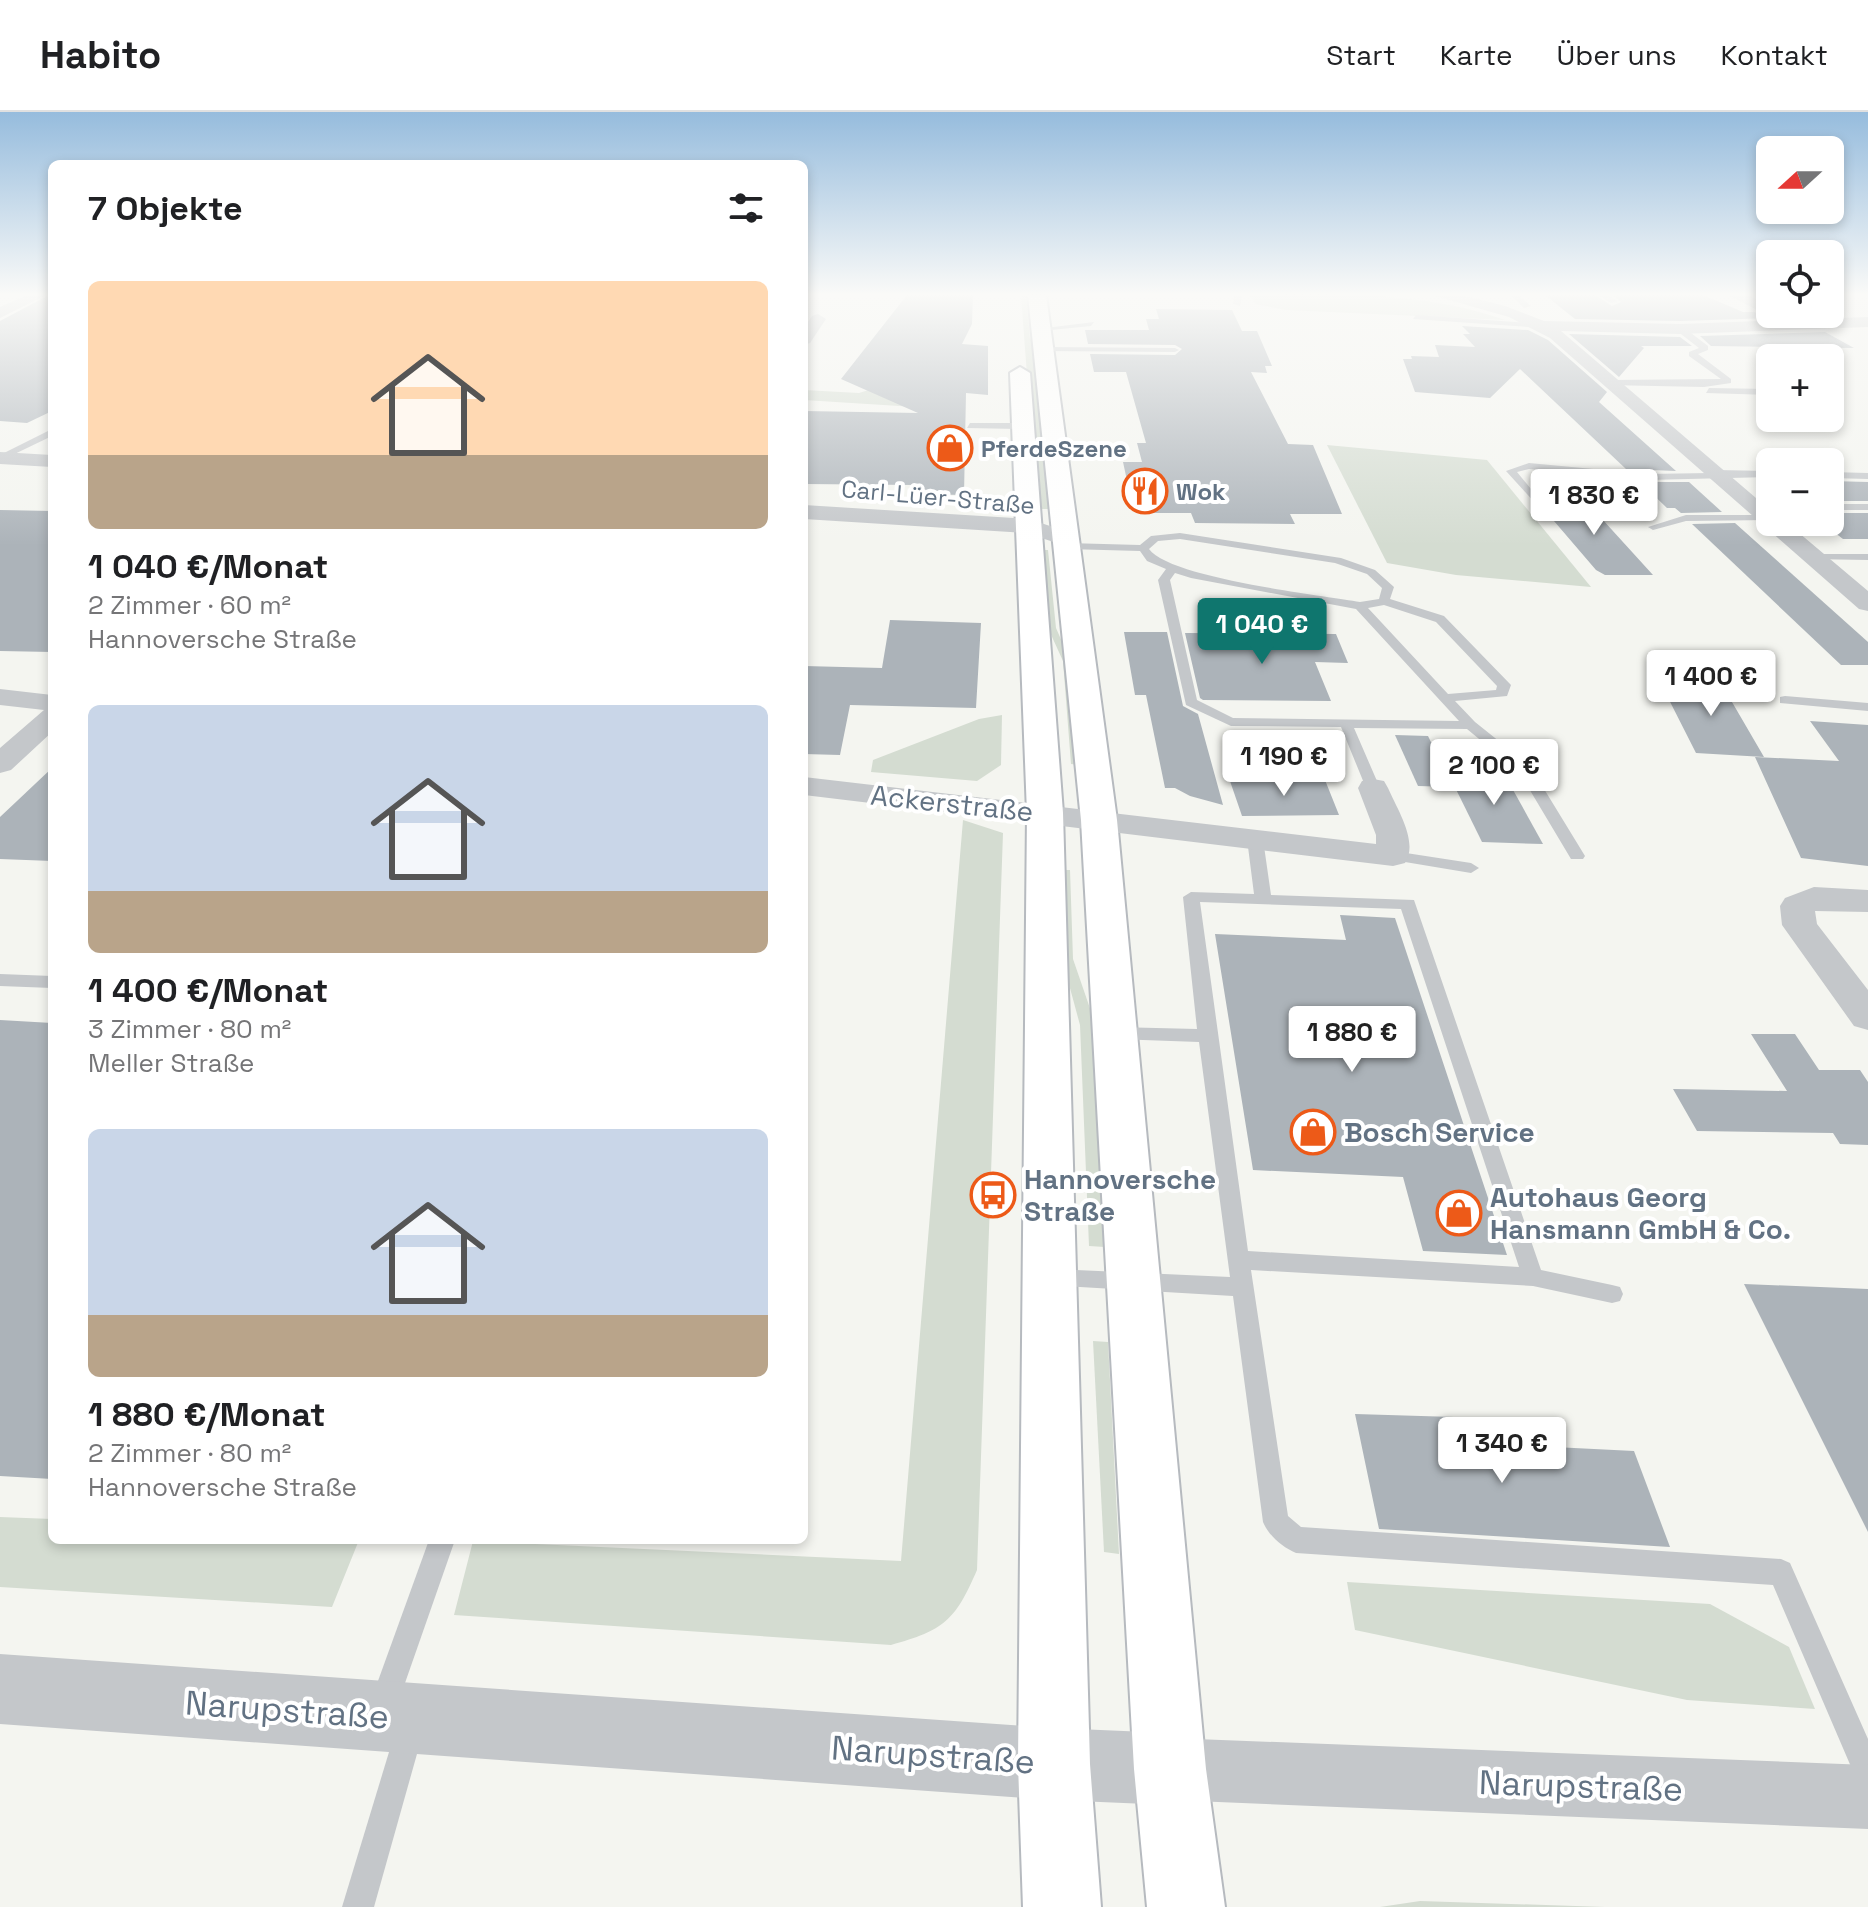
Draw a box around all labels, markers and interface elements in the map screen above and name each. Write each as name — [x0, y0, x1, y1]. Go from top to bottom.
text: Habito — [40, 31, 161, 79]
text: Start — [1326, 37, 1396, 73]
text: Karte — [1440, 37, 1512, 73]
text: Über uns — [1556, 37, 1677, 73]
text: Kontakt — [1721, 37, 1828, 73]
north arrow — [1756, 136, 1844, 224]
map controls — [1756, 136, 1844, 536]
icon: filters — [724, 186, 768, 230]
text: 7 Objekte — [88, 187, 243, 230]
button: locate — [1756, 240, 1844, 328]
icon: home — [356, 333, 500, 477]
button: + — [1756, 344, 1844, 432]
shop icon: PferdeSzene — [926, 424, 974, 472]
place label: PferdeSzene — [981, 433, 1127, 464]
button: − — [1756, 448, 1844, 536]
restaurant icon: Wok — [1121, 467, 1169, 515]
pin: 1 830 € — [1520, 469, 1668, 537]
street label: Carl-Lüer-Straße — [840, 473, 1036, 521]
place label: Wok — [1176, 476, 1226, 507]
text: 1 830 € — [1549, 478, 1639, 512]
text: 1 040 €/Monat — [88, 545, 328, 588]
text: 2 Zimmer · 60 m² — [88, 588, 291, 622]
pin: 1 040 € — [1188, 598, 1336, 666]
text: 1 040 € — [1216, 607, 1308, 641]
text: Hannoversche Straße — [88, 622, 357, 656]
pin: 1 400 € — [1637, 650, 1785, 718]
text: 1 400 € — [1665, 659, 1757, 693]
pin: 1 190 € — [1210, 730, 1358, 798]
text: 1 190 € — [1240, 739, 1328, 773]
pin: 2 100 € — [1420, 739, 1568, 807]
text: 2 100 € — [1448, 748, 1540, 782]
icon: home — [356, 757, 500, 901]
street label: Ackerstraße — [869, 777, 1035, 829]
text: 1 400 €/Monat — [88, 969, 328, 1012]
pin: 1 880 € — [1278, 1006, 1426, 1074]
text: 3 Zimmer · 80 m² — [88, 1012, 291, 1046]
text: 1 880 € — [1307, 1015, 1397, 1049]
text: Meller Straße — [88, 1046, 254, 1080]
shop icon: Bosch Service — [1289, 1108, 1337, 1156]
place label: Bosch Service — [1344, 1114, 1535, 1150]
place label: Hannoversche Straße — [1024, 1161, 1216, 1229]
bus stop icon: Hannoversche Straße — [969, 1171, 1017, 1219]
place label: Autohaus Georg Hansmann GmbH & Co. — [1490, 1179, 1791, 1247]
icon: home — [356, 1181, 500, 1325]
shop icon: Autohaus Georg Hansmann GmbH & Co. — [1435, 1189, 1483, 1237]
text: 1 880 €/Monat — [88, 1393, 325, 1436]
pin: 1 340 € — [1428, 1417, 1576, 1485]
text: 1 340 € — [1456, 1426, 1548, 1460]
text: 2 Zimmer · 80 m² — [88, 1436, 291, 1470]
text: Hannoversche Straße — [88, 1470, 357, 1504]
street label: Narupstraße — [184, 1681, 390, 1739]
street label: Narupstraße — [830, 1726, 1036, 1784]
street label: Narupstraße — [1478, 1761, 1684, 1811]

